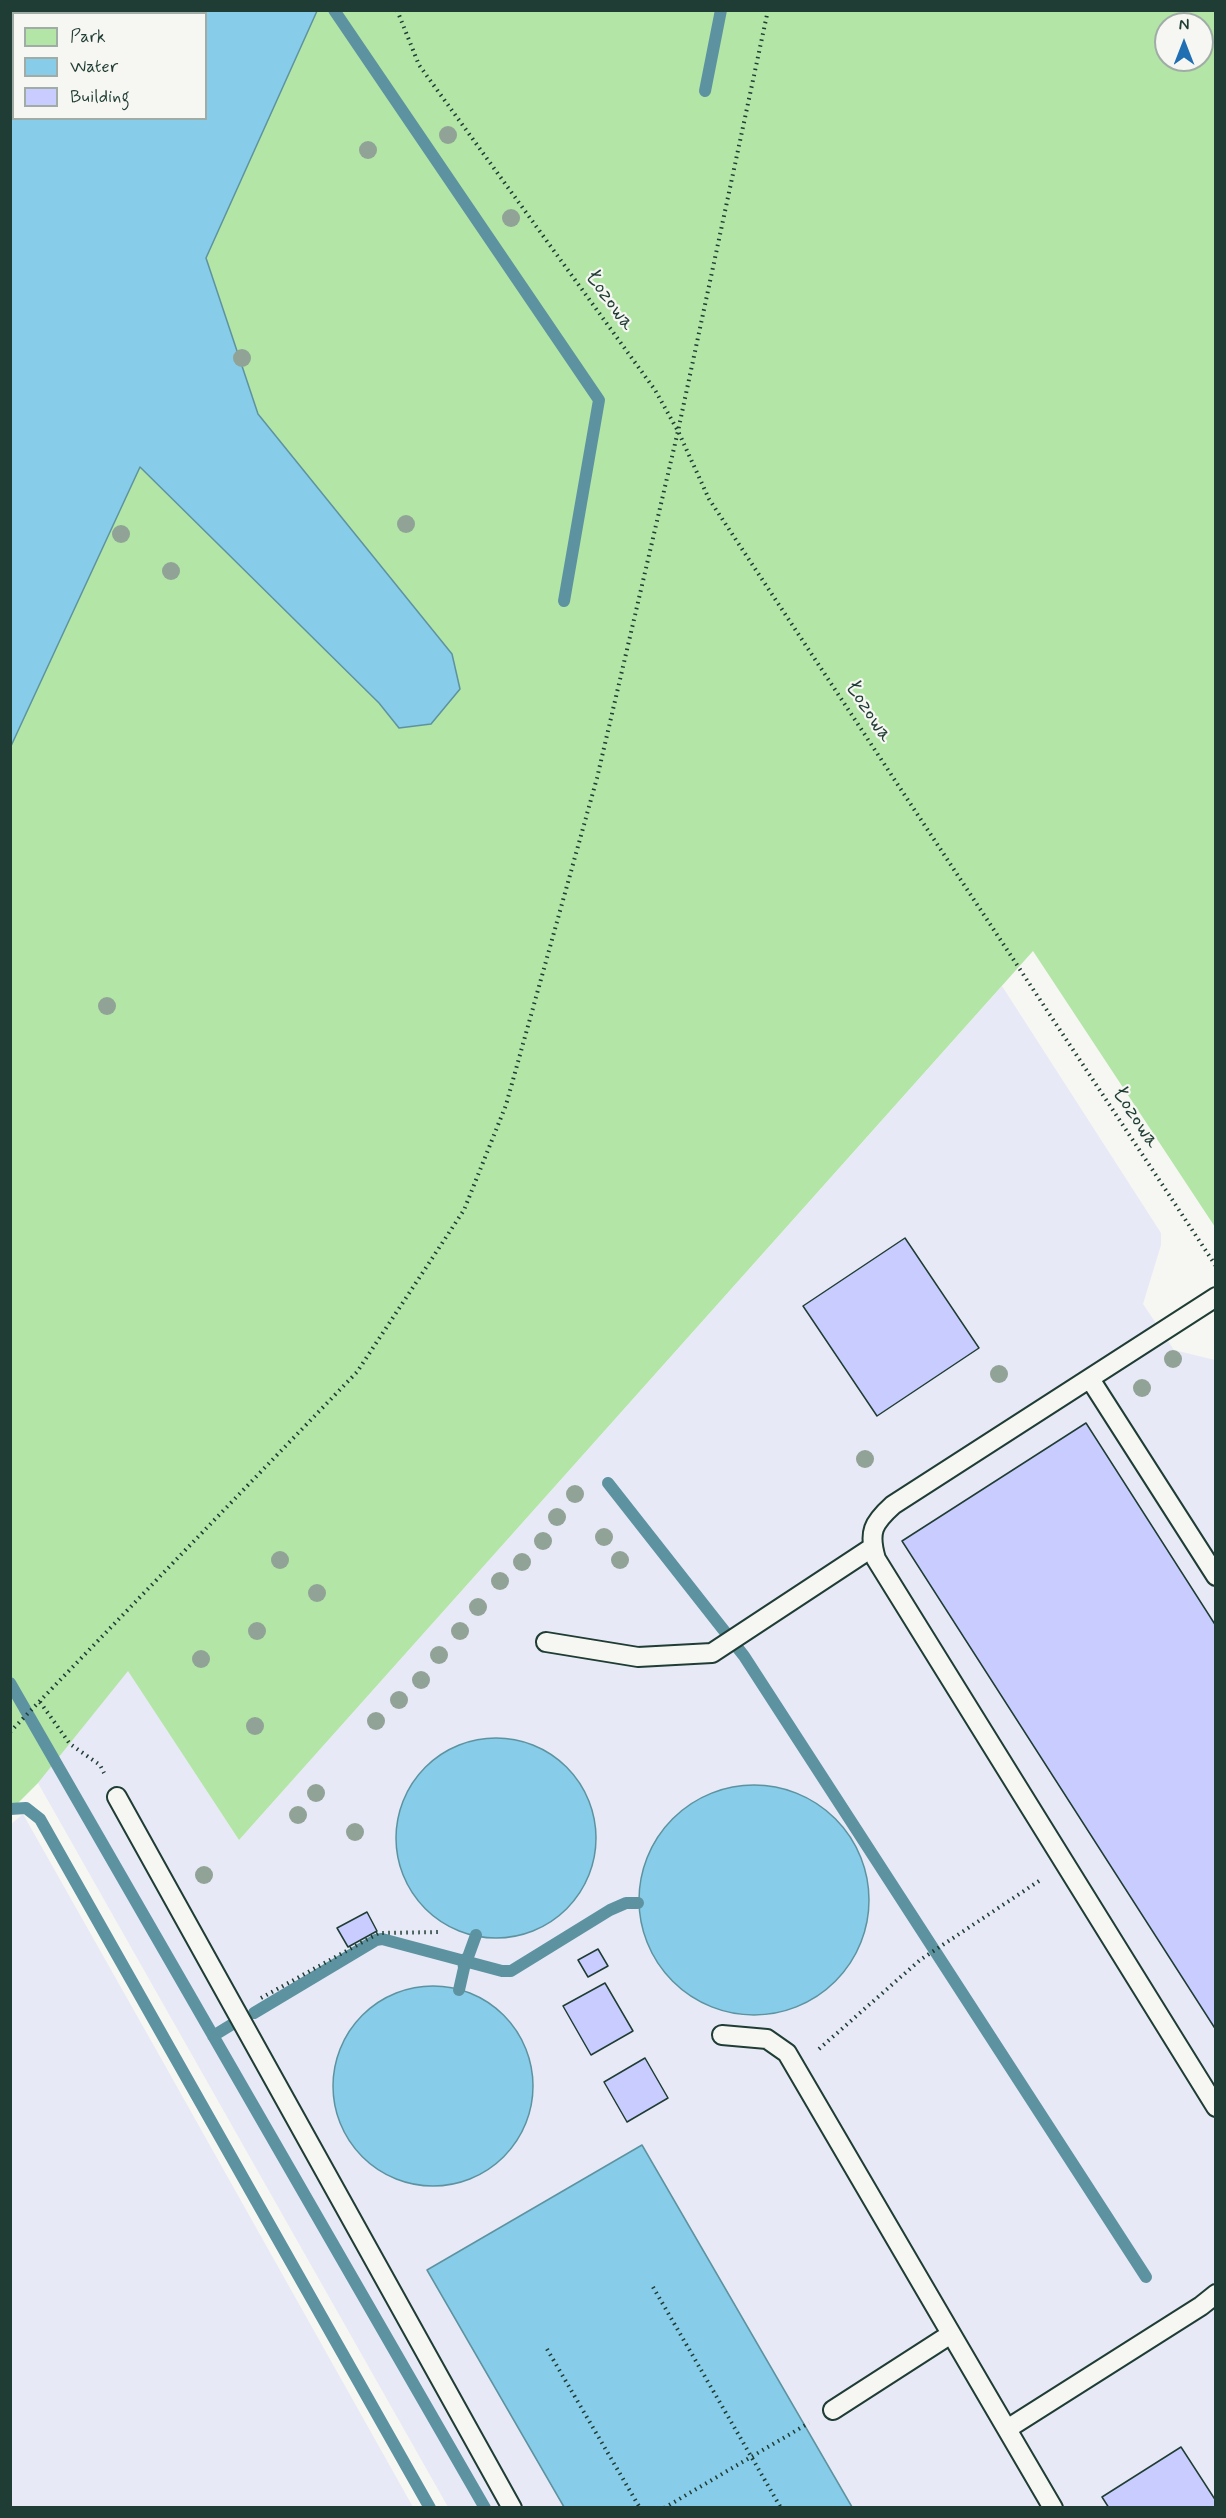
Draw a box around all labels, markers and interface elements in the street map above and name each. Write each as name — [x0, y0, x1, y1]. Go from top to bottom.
legend — [12, 12, 207, 120]
north arrow — [1154, 12, 1214, 72]
text: N — [1179, 15, 1189, 36]
text: Park — [70, 25, 106, 49]
text: Water — [70, 55, 118, 79]
text: Building — [70, 85, 130, 109]
street label: Łozowa — [579, 266, 639, 336]
street label: Łozowa — [839, 677, 897, 747]
street label: Łozowa — [1106, 1083, 1164, 1153]

